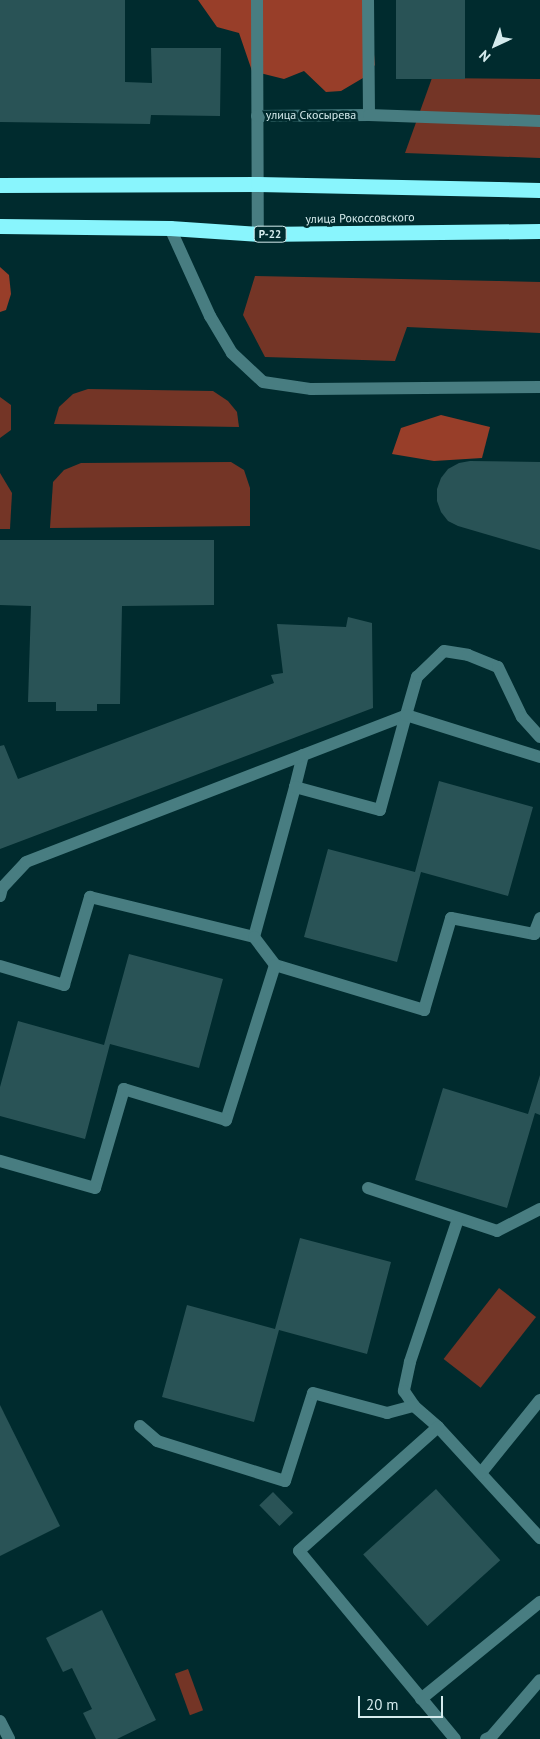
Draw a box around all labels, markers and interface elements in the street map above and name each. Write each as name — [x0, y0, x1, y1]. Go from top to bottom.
north arrow — [470, 20, 520, 70]
text: N — [475, 46, 494, 66]
street label: улица Скосырева — [266, 108, 356, 122]
street label: улица Рокоссовского — [305, 210, 415, 226]
road number: Р-22 — [252, 225, 288, 242]
scale bar — [360, 1686, 445, 1718]
text: 20 m — [366, 1695, 399, 1714]

